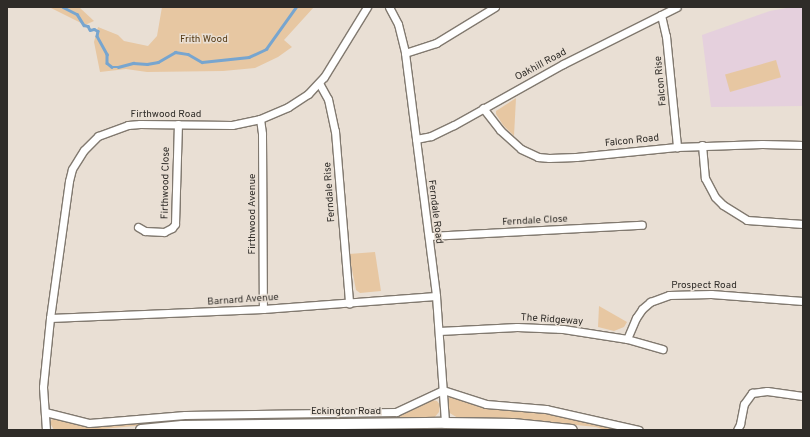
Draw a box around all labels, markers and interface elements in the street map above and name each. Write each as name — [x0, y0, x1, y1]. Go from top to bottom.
park label: Frith Wood — [180, 34, 228, 46]
street label: Oakhill Road — [513, 46, 569, 84]
street label: Falcon Rise — [652, 55, 670, 107]
street label: Firthwood Road — [131, 109, 201, 121]
street label: Falcon Road — [604, 132, 660, 150]
street label: Firthwood Close — [159, 147, 173, 219]
street label: Ferndale Rise — [322, 161, 338, 223]
street label: Firthwood Avenue — [247, 173, 259, 255]
street label: Ferndale Road — [425, 179, 445, 245]
street label: Ferndale Close — [502, 213, 568, 229]
street label: Prospect Road — [671, 280, 737, 292]
street label: Barnard Avenue — [207, 292, 279, 308]
street label: The Ridgeway — [520, 312, 584, 328]
street label: Eckington Road — [311, 406, 381, 418]

